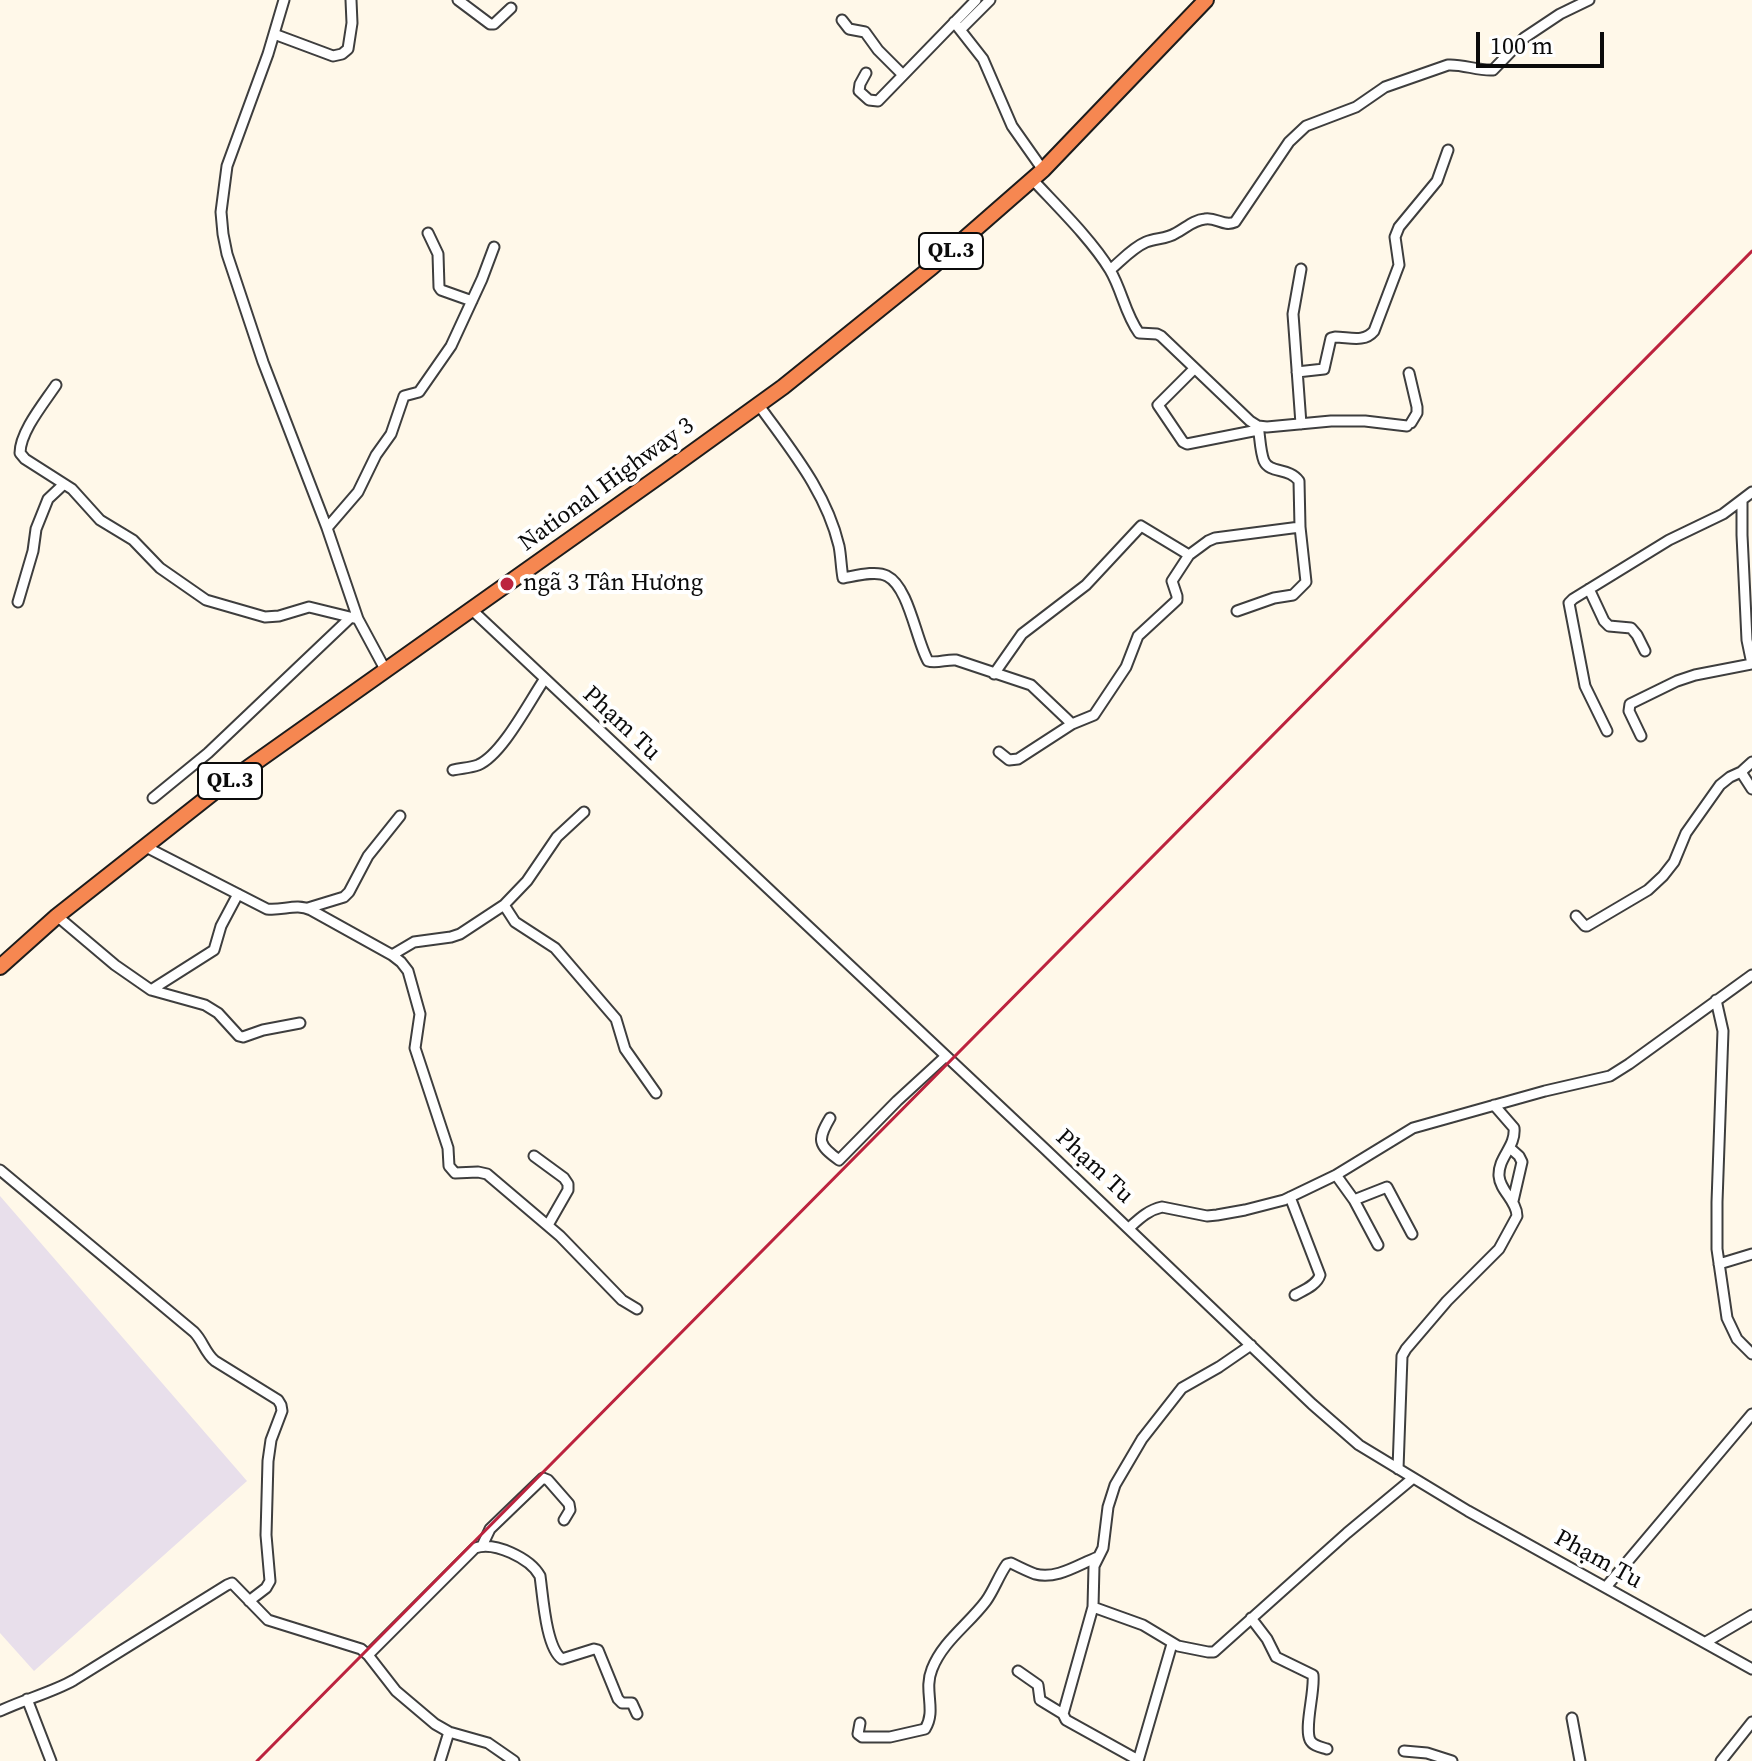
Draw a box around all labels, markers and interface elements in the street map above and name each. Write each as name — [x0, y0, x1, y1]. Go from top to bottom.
scale bar — [1480, 16, 1608, 66]
text: 100 m — [1490, 29, 1553, 62]
road number: QL.3 — [919, 233, 983, 269]
street label: National Highway 3 — [514, 412, 700, 558]
place label: ngã 3 Tân Hương — [523, 570, 703, 598]
marker: ngã 3 Tân Hương — [498, 575, 516, 593]
street label: Phạm Tu — [576, 681, 666, 767]
road number: QL.3 — [198, 763, 262, 799]
street label: Phạm Tu — [1049, 1124, 1139, 1210]
street label: Phạm Tu — [1549, 1524, 1647, 1596]

